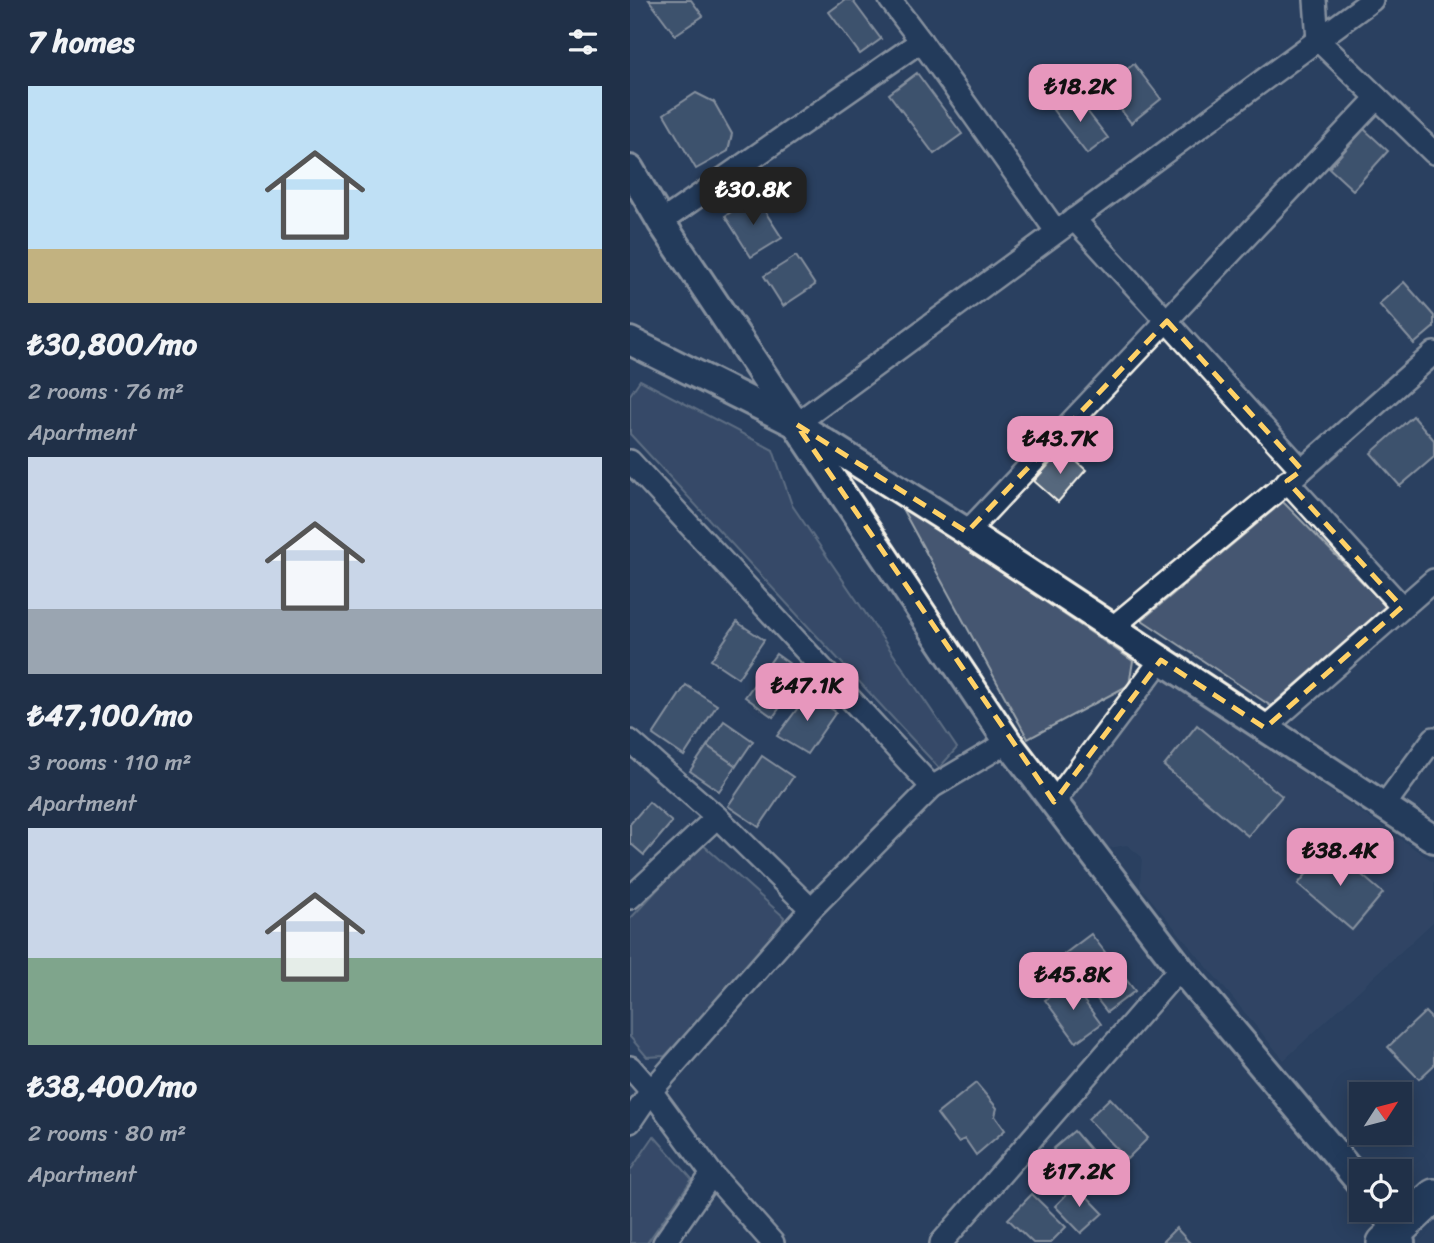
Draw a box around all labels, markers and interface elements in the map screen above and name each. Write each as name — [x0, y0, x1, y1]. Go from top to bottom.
text: 7 homes — [28, 15, 135, 69]
icon: filters — [564, 23, 602, 61]
pin: ₺18.2K — [1023, 64, 1137, 124]
text: ₺18.2K — [1045, 66, 1115, 107]
icon: home — [252, 132, 378, 258]
pin: ₺30.8K — [696, 168, 810, 227]
text: ₺30.8K — [716, 169, 790, 210]
text: ₺30,800/mo — [28, 317, 197, 371]
text: 2 rooms · 76 m² — [28, 371, 184, 412]
text: Apartment — [28, 412, 137, 453]
pin: ₺43.7K — [1003, 416, 1117, 476]
text: ₺43.7K — [1023, 418, 1097, 459]
icon: home — [252, 503, 378, 629]
pin: ₺47.1K — [750, 664, 864, 723]
text: ₺47.1K — [771, 665, 843, 706]
text: ₺47,100/mo — [28, 688, 192, 742]
text: 3 rooms · 110 m² — [28, 742, 192, 783]
text: Apartment — [28, 783, 137, 824]
pin: ₺38.4K — [1283, 828, 1397, 888]
text: ₺38.4K — [1303, 830, 1377, 871]
icon: home — [252, 874, 378, 1000]
pin: ₺45.8K — [1016, 953, 1130, 1012]
text: ₺45.8K — [1035, 954, 1111, 995]
text: ₺38,400/mo — [28, 1059, 197, 1113]
north arrow — [1349, 1082, 1412, 1144]
map controls — [1349, 1082, 1412, 1222]
text: 2 rooms · 80 m² — [28, 1113, 186, 1154]
pin: ₺17.2K — [1022, 1150, 1136, 1209]
text: ₺17.2K — [1044, 1151, 1114, 1192]
text: Apartment — [28, 1154, 137, 1195]
button: locate — [1349, 1159, 1412, 1222]

